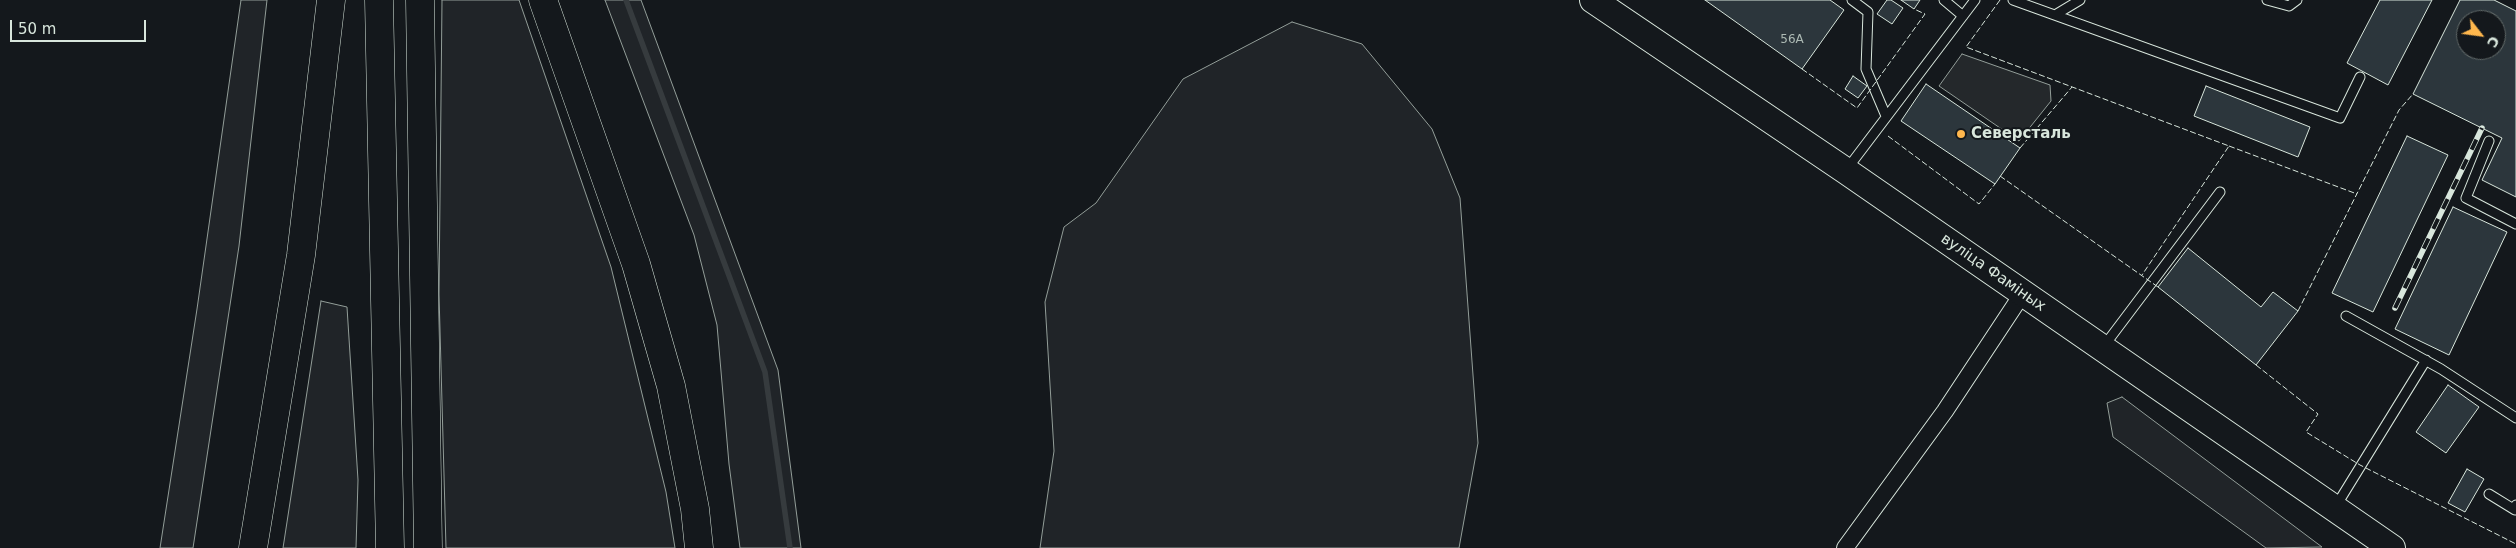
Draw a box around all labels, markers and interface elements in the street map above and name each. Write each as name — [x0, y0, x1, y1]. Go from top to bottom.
scale bar — [12, 10, 149, 42]
north arrow — [2456, 10, 2506, 60]
text: 50 m — [18, 20, 56, 38]
house number: 56А — [1780, 33, 1804, 47]
text: С — [2484, 34, 2503, 50]
place label: Северсталь — [1971, 125, 2071, 143]
marker: Северсталь — [1955, 128, 1967, 140]
street label: вуліца Фаміных — [1937, 230, 2049, 316]

